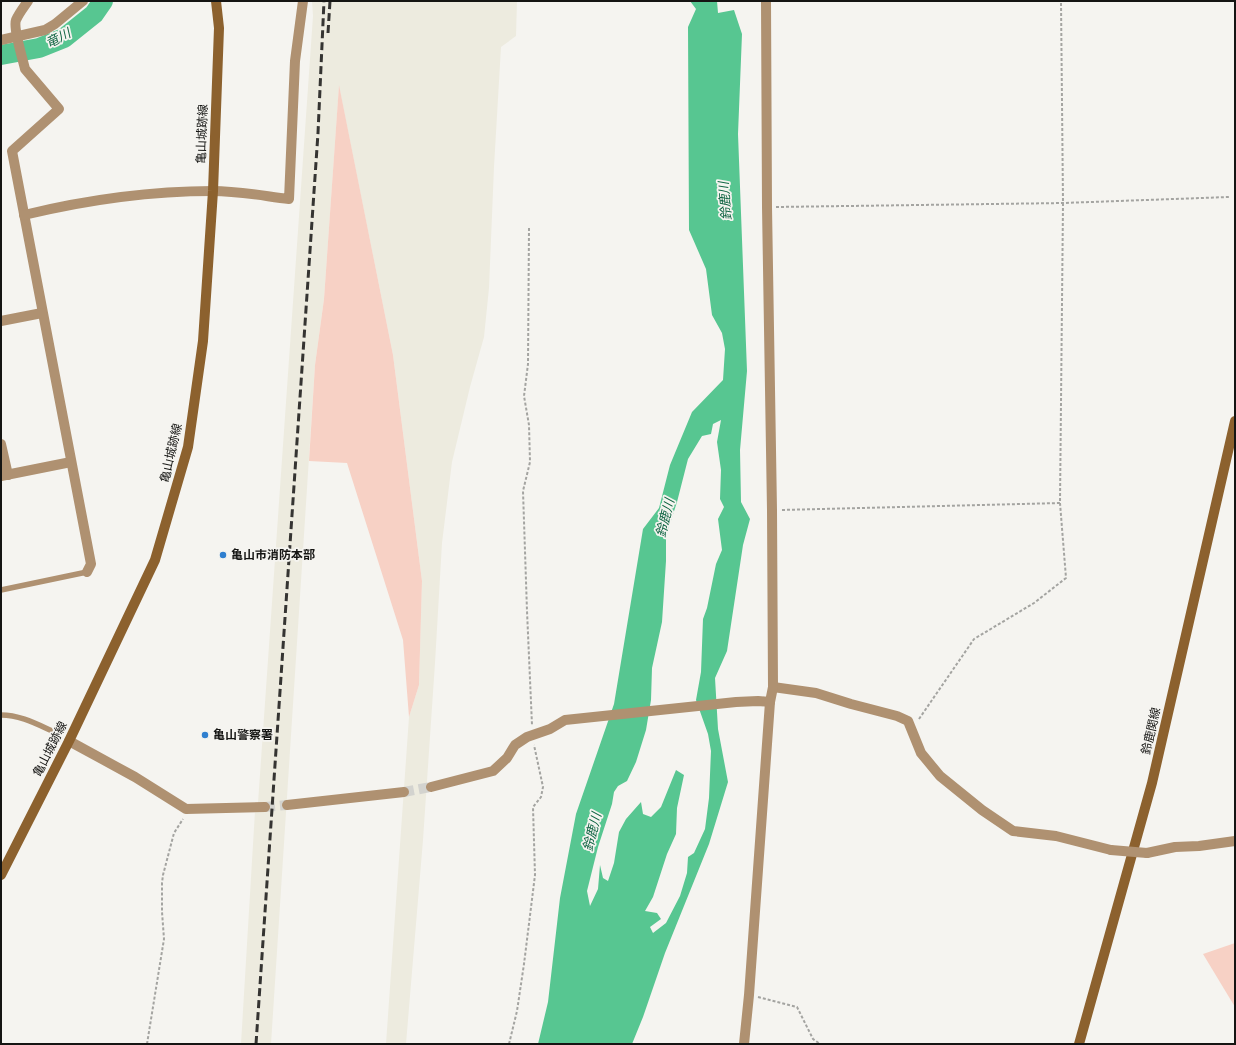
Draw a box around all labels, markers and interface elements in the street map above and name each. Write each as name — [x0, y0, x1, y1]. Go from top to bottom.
water label: 竜川 — [43, 25, 75, 51]
street label: 亀山城跡線 — [194, 104, 210, 164]
water label: 鈴鹿川 — [716, 179, 734, 221]
street label: 亀山城跡線 — [157, 422, 185, 484]
water label: 鈴鹿川 — [653, 495, 677, 539]
place label: 亀山市消防本部 — [231, 548, 315, 562]
marker: 亀山市消防本部 — [218, 550, 228, 560]
street label: 鈴鹿関線 — [1139, 706, 1163, 756]
street label: 亀山城跡線 — [30, 719, 70, 779]
place label: 亀山警察署 — [213, 728, 273, 742]
marker: 亀山警察署 — [200, 730, 210, 740]
water label: 鈴鹿川 — [580, 809, 604, 853]

